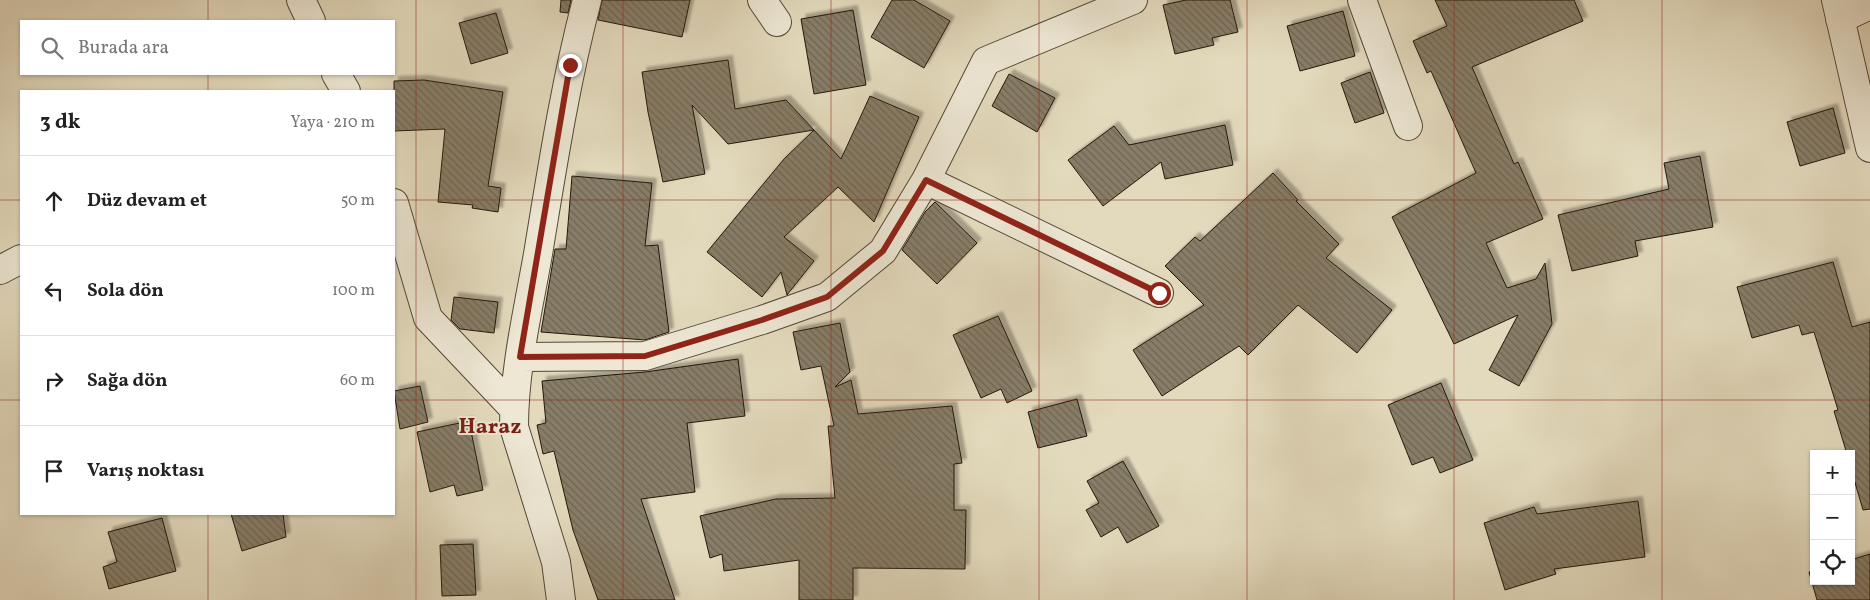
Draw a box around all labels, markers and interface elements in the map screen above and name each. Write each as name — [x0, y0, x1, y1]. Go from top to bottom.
search box — [20, 20, 395, 75]
icon: search — [38, 34, 66, 62]
text: Burada ara — [78, 35, 169, 61]
route end — [559, 54, 582, 77]
text: 3 dk — [40, 108, 80, 137]
text: Yaya · 210 m — [291, 112, 375, 134]
icon: ahead — [40, 187, 68, 215]
text: Düz devam et — [87, 188, 207, 214]
text: 50 m — [341, 190, 375, 212]
icon: left — [40, 277, 68, 305]
text: Sola dön — [87, 278, 164, 304]
text: 100 m — [332, 280, 375, 302]
route start — [1148, 282, 1171, 305]
icon: right — [40, 367, 68, 395]
text: Sağa dön — [87, 368, 167, 394]
text: 60 m — [340, 370, 375, 392]
district label: Haraz — [459, 412, 521, 443]
map controls — [1810, 450, 1855, 585]
button: + — [1810, 450, 1855, 495]
icon: arrive — [40, 457, 68, 485]
text: Varış noktası — [87, 458, 204, 484]
button: − — [1810, 495, 1855, 540]
button: locate — [1810, 540, 1855, 585]

